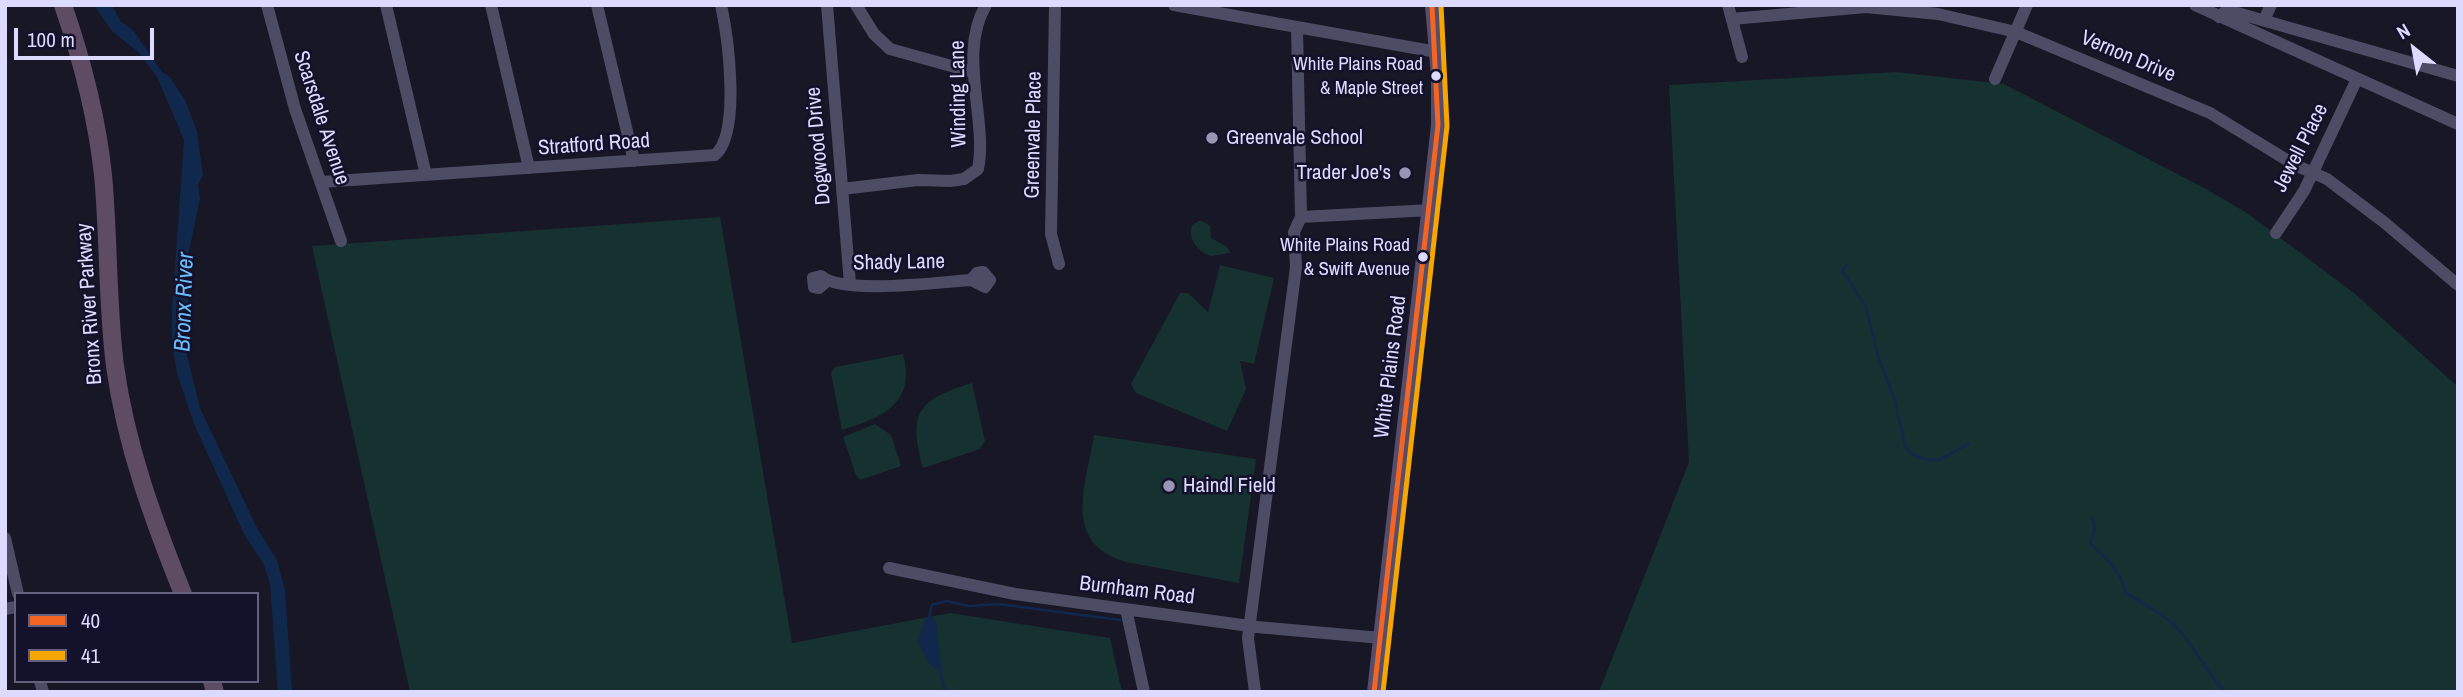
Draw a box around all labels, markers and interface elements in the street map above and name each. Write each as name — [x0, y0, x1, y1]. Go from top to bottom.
scale bar — [18, 14, 158, 58]
north arrow — [2379, 14, 2449, 84]
text: N — [2392, 17, 2415, 45]
text: 100 m — [27, 25, 75, 54]
street label: Vernon Drive — [2077, 26, 2179, 88]
street label: Winding Lane — [945, 40, 973, 148]
street label: Scarsdale Avenue — [287, 48, 355, 188]
place label: White Plains Road & Maple Street — [1293, 54, 1423, 98]
marker: White Plains Road & Maple Street — [1429, 69, 1443, 83]
street label: Greenvale Place — [1020, 71, 1048, 199]
street label: Dogwood Drive — [801, 86, 837, 206]
street label: Jewell Place — [2268, 100, 2334, 196]
place label: Greenvale School — [1226, 125, 1363, 151]
street label: Stratford Road — [537, 129, 651, 161]
marker: Greenvale School — [1204, 130, 1220, 146]
place label: Trader Joe's — [1296, 160, 1391, 186]
marker: Trader Joe's — [1397, 165, 1413, 181]
street label: Bronx River Parkway — [72, 222, 108, 386]
place label: White Plains Road & Swift Avenue — [1280, 235, 1410, 279]
street label: Shady Lane — [853, 250, 945, 276]
marker: White Plains Road & Swift Avenue — [1416, 250, 1430, 264]
water label: Bronx River — [169, 252, 201, 352]
street label: White Plains Road — [1370, 294, 1412, 440]
place label: Haindl Field — [1183, 473, 1276, 499]
marker: Haindl Field — [1161, 478, 1177, 494]
street label: Burnham Road — [1078, 571, 1196, 611]
legend — [14, 592, 259, 683]
text: 40 — [81, 606, 100, 635]
text: 41 — [81, 641, 100, 670]

